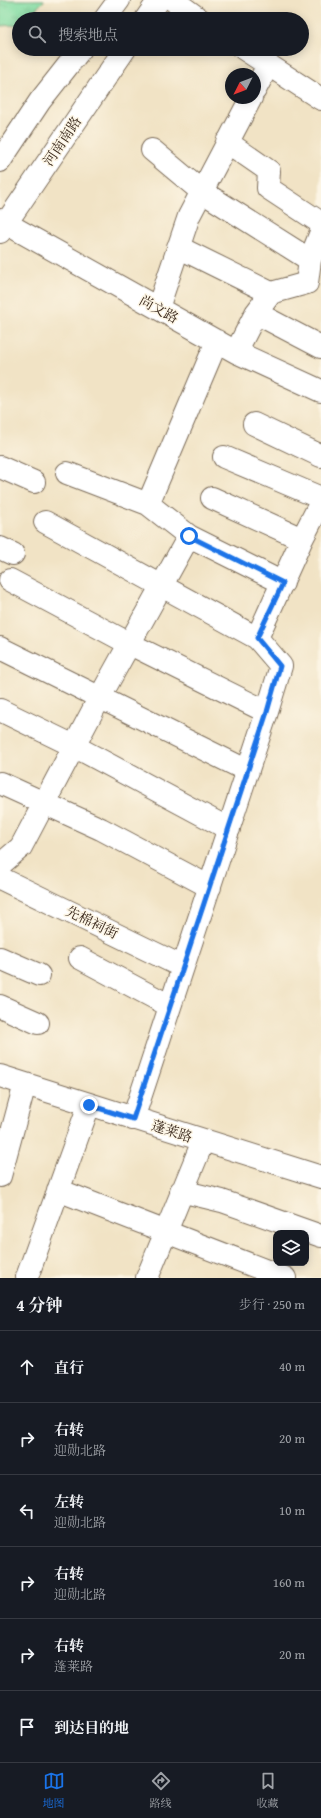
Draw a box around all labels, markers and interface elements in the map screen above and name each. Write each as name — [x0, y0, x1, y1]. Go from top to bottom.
search box — [12, 12, 309, 56]
icon: search — [26, 23, 48, 45]
text: 搜索地点 — [58, 24, 118, 45]
north arrow — [225, 68, 261, 104]
street label: 河南南路 — [38, 112, 86, 170]
street label: 尚文路 — [136, 290, 182, 328]
route start — [180, 527, 198, 545]
street label: 先棉祠街 — [62, 901, 122, 943]
route end — [80, 1096, 98, 1114]
street label: 蓬莱路 — [149, 1115, 195, 1147]
map controls — [273, 1230, 309, 1266]
button: layers — [273, 1230, 309, 1266]
text: 4 分钟 — [16, 1292, 63, 1317]
text: 步行 · 250 m — [239, 1295, 305, 1314]
icon: ahead — [16, 1356, 38, 1378]
text: 直行 — [54, 1357, 84, 1378]
text: 40 m — [279, 1357, 305, 1376]
text: 右转 — [54, 1419, 84, 1440]
icon: right — [16, 1428, 38, 1450]
text: 20 m — [279, 1429, 305, 1448]
text: 迎勋北路 — [54, 1441, 106, 1460]
text: 左转 — [54, 1491, 84, 1512]
icon: left — [16, 1500, 38, 1522]
text: 10 m — [279, 1501, 305, 1520]
text: 迎勋北路 — [54, 1513, 106, 1532]
text: 右转 — [54, 1563, 84, 1584]
icon: right — [16, 1572, 38, 1594]
text: 160 m — [273, 1573, 305, 1592]
text: 迎勋北路 — [54, 1585, 106, 1604]
text: 右转 — [54, 1635, 84, 1656]
icon: right — [16, 1644, 38, 1666]
text: 20 m — [279, 1645, 305, 1664]
text: 蓬莱路 — [54, 1657, 93, 1676]
icon: arrive — [16, 1716, 38, 1738]
text: 到达目的地 — [54, 1717, 129, 1738]
tab: 地图 — [43, 1770, 65, 1811]
tab: 路线 — [150, 1770, 172, 1811]
tab: 收藏 — [257, 1770, 279, 1811]

